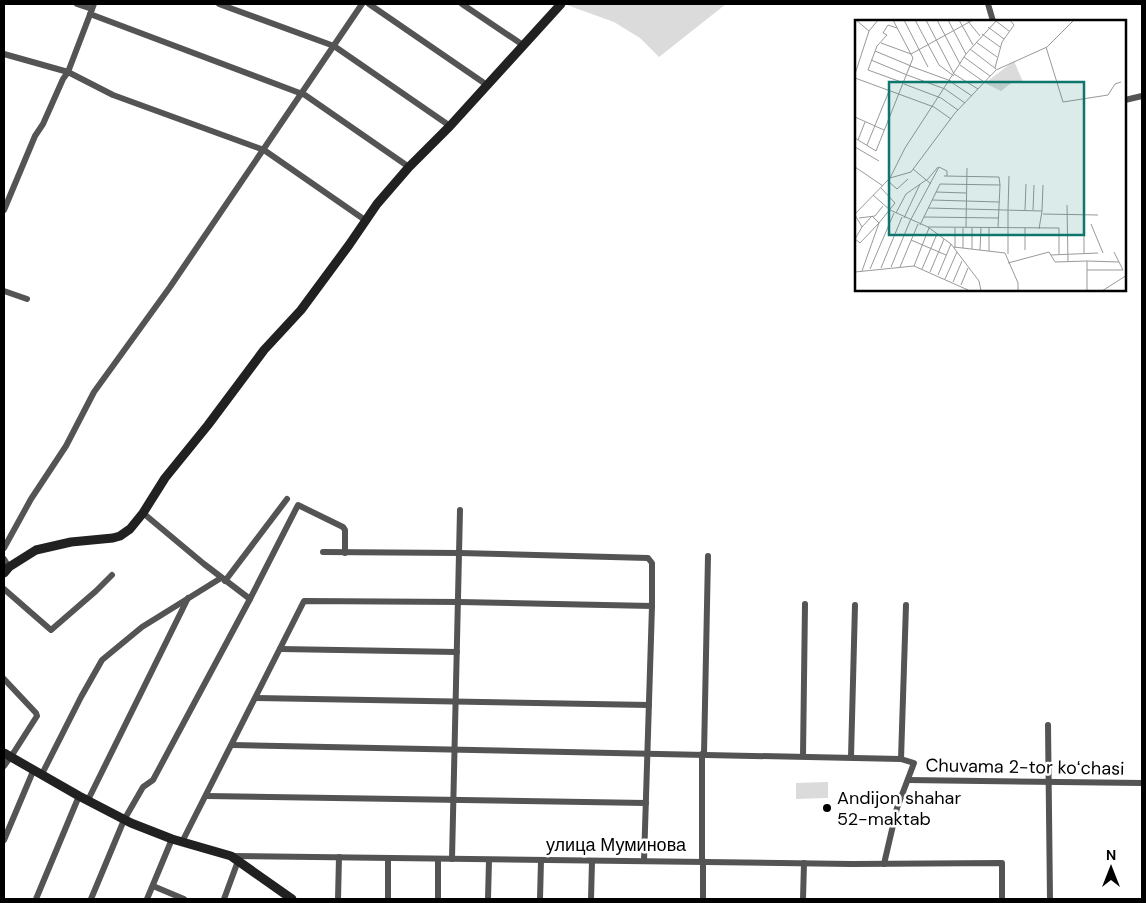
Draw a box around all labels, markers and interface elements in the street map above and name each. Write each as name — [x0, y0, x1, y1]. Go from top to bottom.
inset map — [855, 20, 1126, 291]
street label: Chuvama 2-tor koʻchasi — [925, 753, 1125, 781]
place label: Andijon shahar 52-maktab — [837, 786, 961, 831]
marker: Andijon shahar 52-maktab — [821, 802, 833, 814]
street label: улица Муминова — [546, 833, 687, 857]
north arrow — [1086, 843, 1136, 893]
text: N — [1106, 846, 1116, 864]

